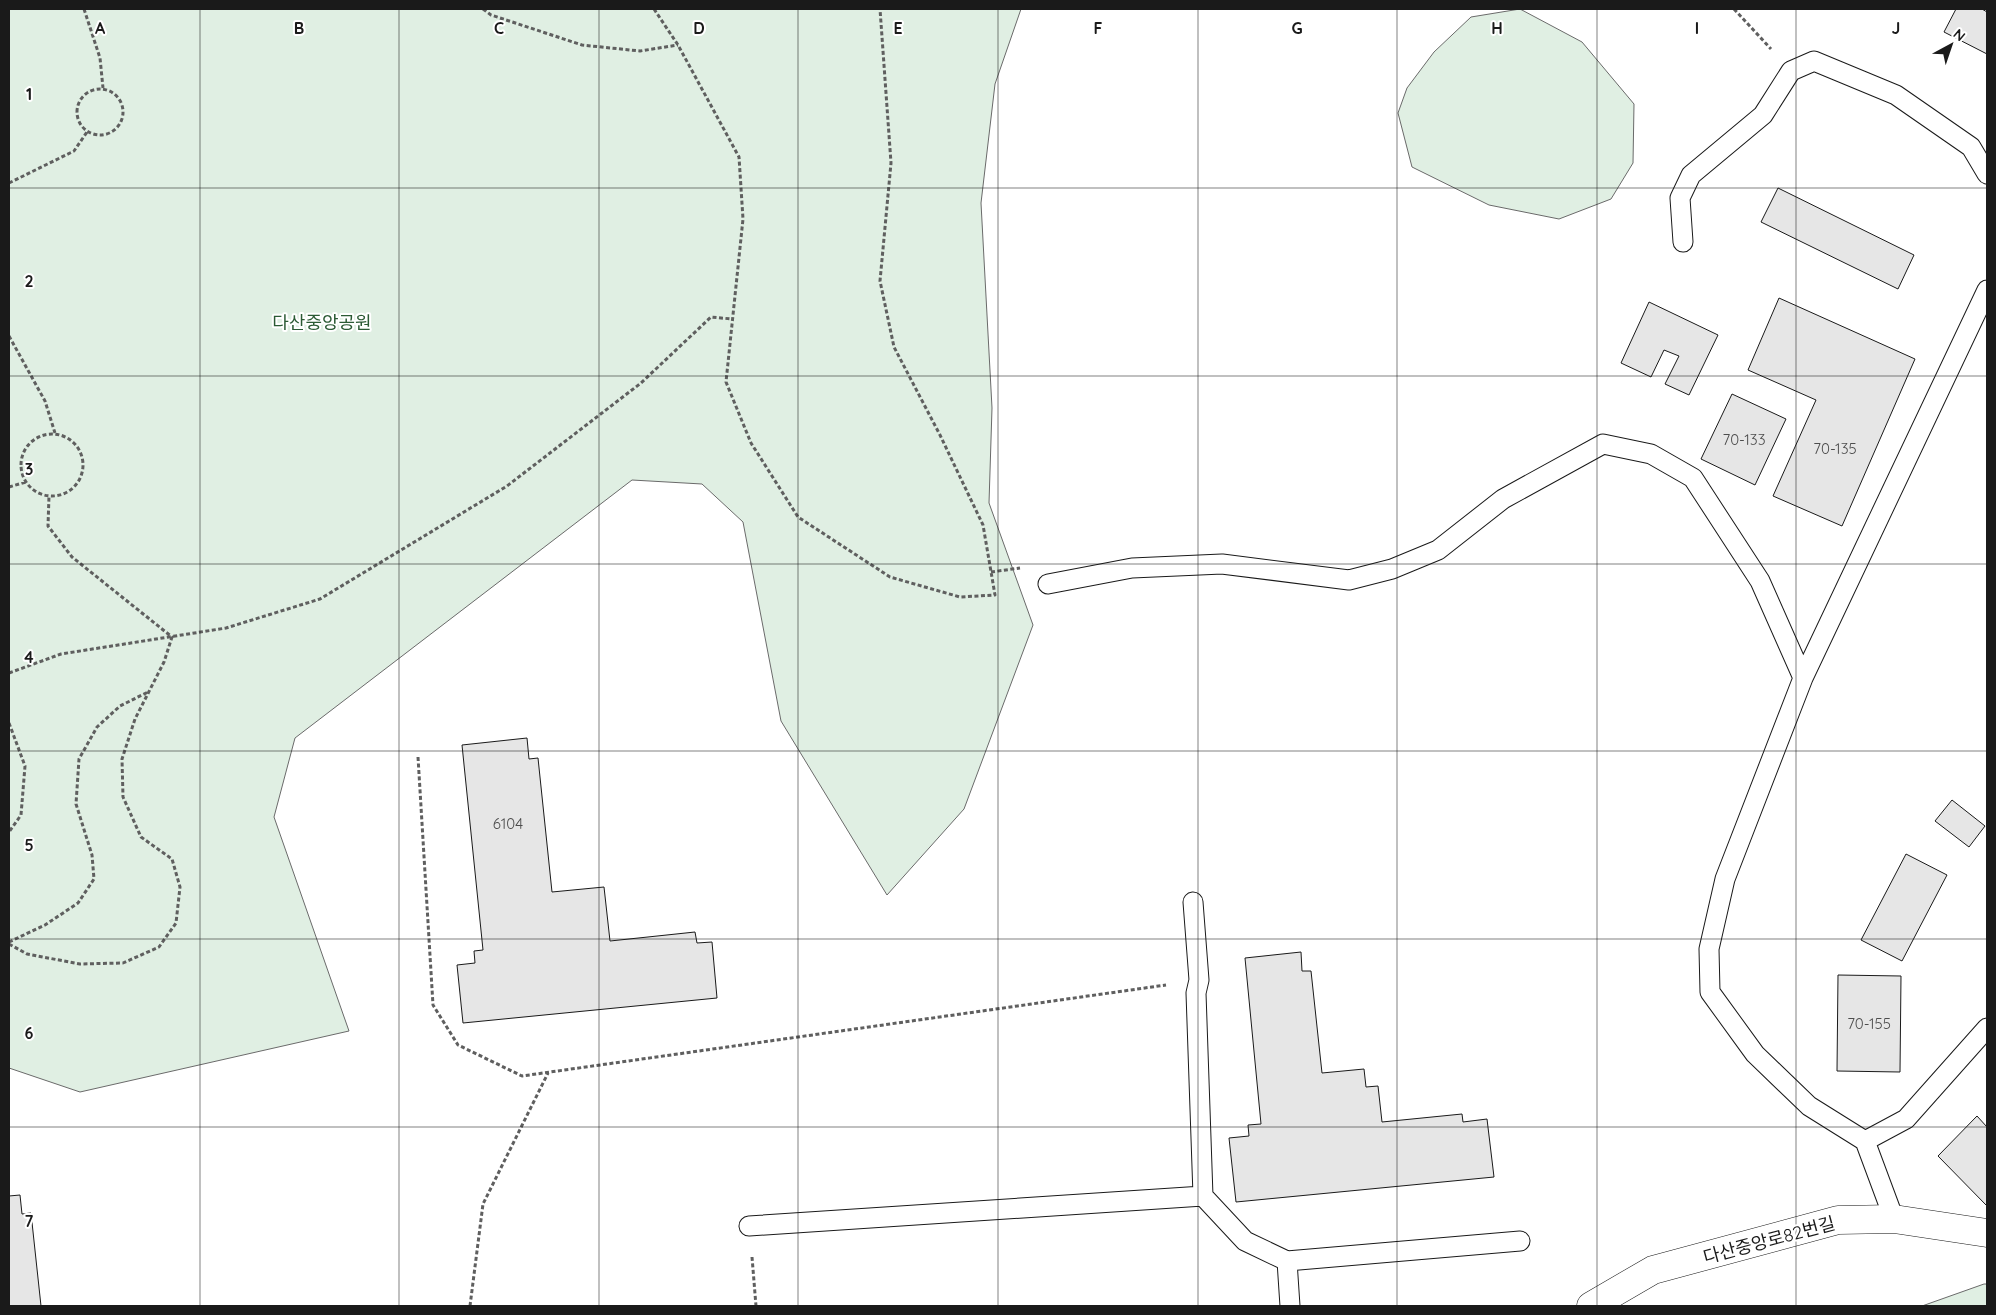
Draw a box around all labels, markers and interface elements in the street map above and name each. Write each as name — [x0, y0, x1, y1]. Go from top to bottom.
text: A — [95, 18, 106, 38]
text: B — [294, 18, 304, 38]
text: C — [494, 18, 504, 38]
text: D — [693, 18, 705, 38]
text: E — [893, 18, 903, 38]
text: F — [1094, 18, 1103, 38]
text: G — [1291, 18, 1303, 38]
text: H — [1491, 18, 1503, 38]
text: I — [1695, 18, 1699, 38]
text: J — [1892, 18, 1900, 38]
north arrow — [1926, 20, 1976, 70]
text: N — [1950, 25, 1969, 45]
text: 1 — [26, 84, 32, 104]
text: 2 — [24, 271, 34, 291]
park label: 다산중앙공원 — [272, 311, 372, 334]
house number: 70-133 — [1722, 430, 1766, 449]
house number: 70-135 — [1813, 439, 1857, 458]
text: 3 — [25, 459, 33, 479]
text: 4 — [24, 647, 34, 667]
house number: 6104 — [493, 814, 523, 833]
text: 5 — [24, 835, 34, 855]
house number: 70-155 — [1847, 1014, 1891, 1033]
text: 6 — [25, 1023, 34, 1043]
text: 7 — [25, 1211, 34, 1231]
street label: 다산중앙로82번길 — [1701, 1211, 1837, 1269]

